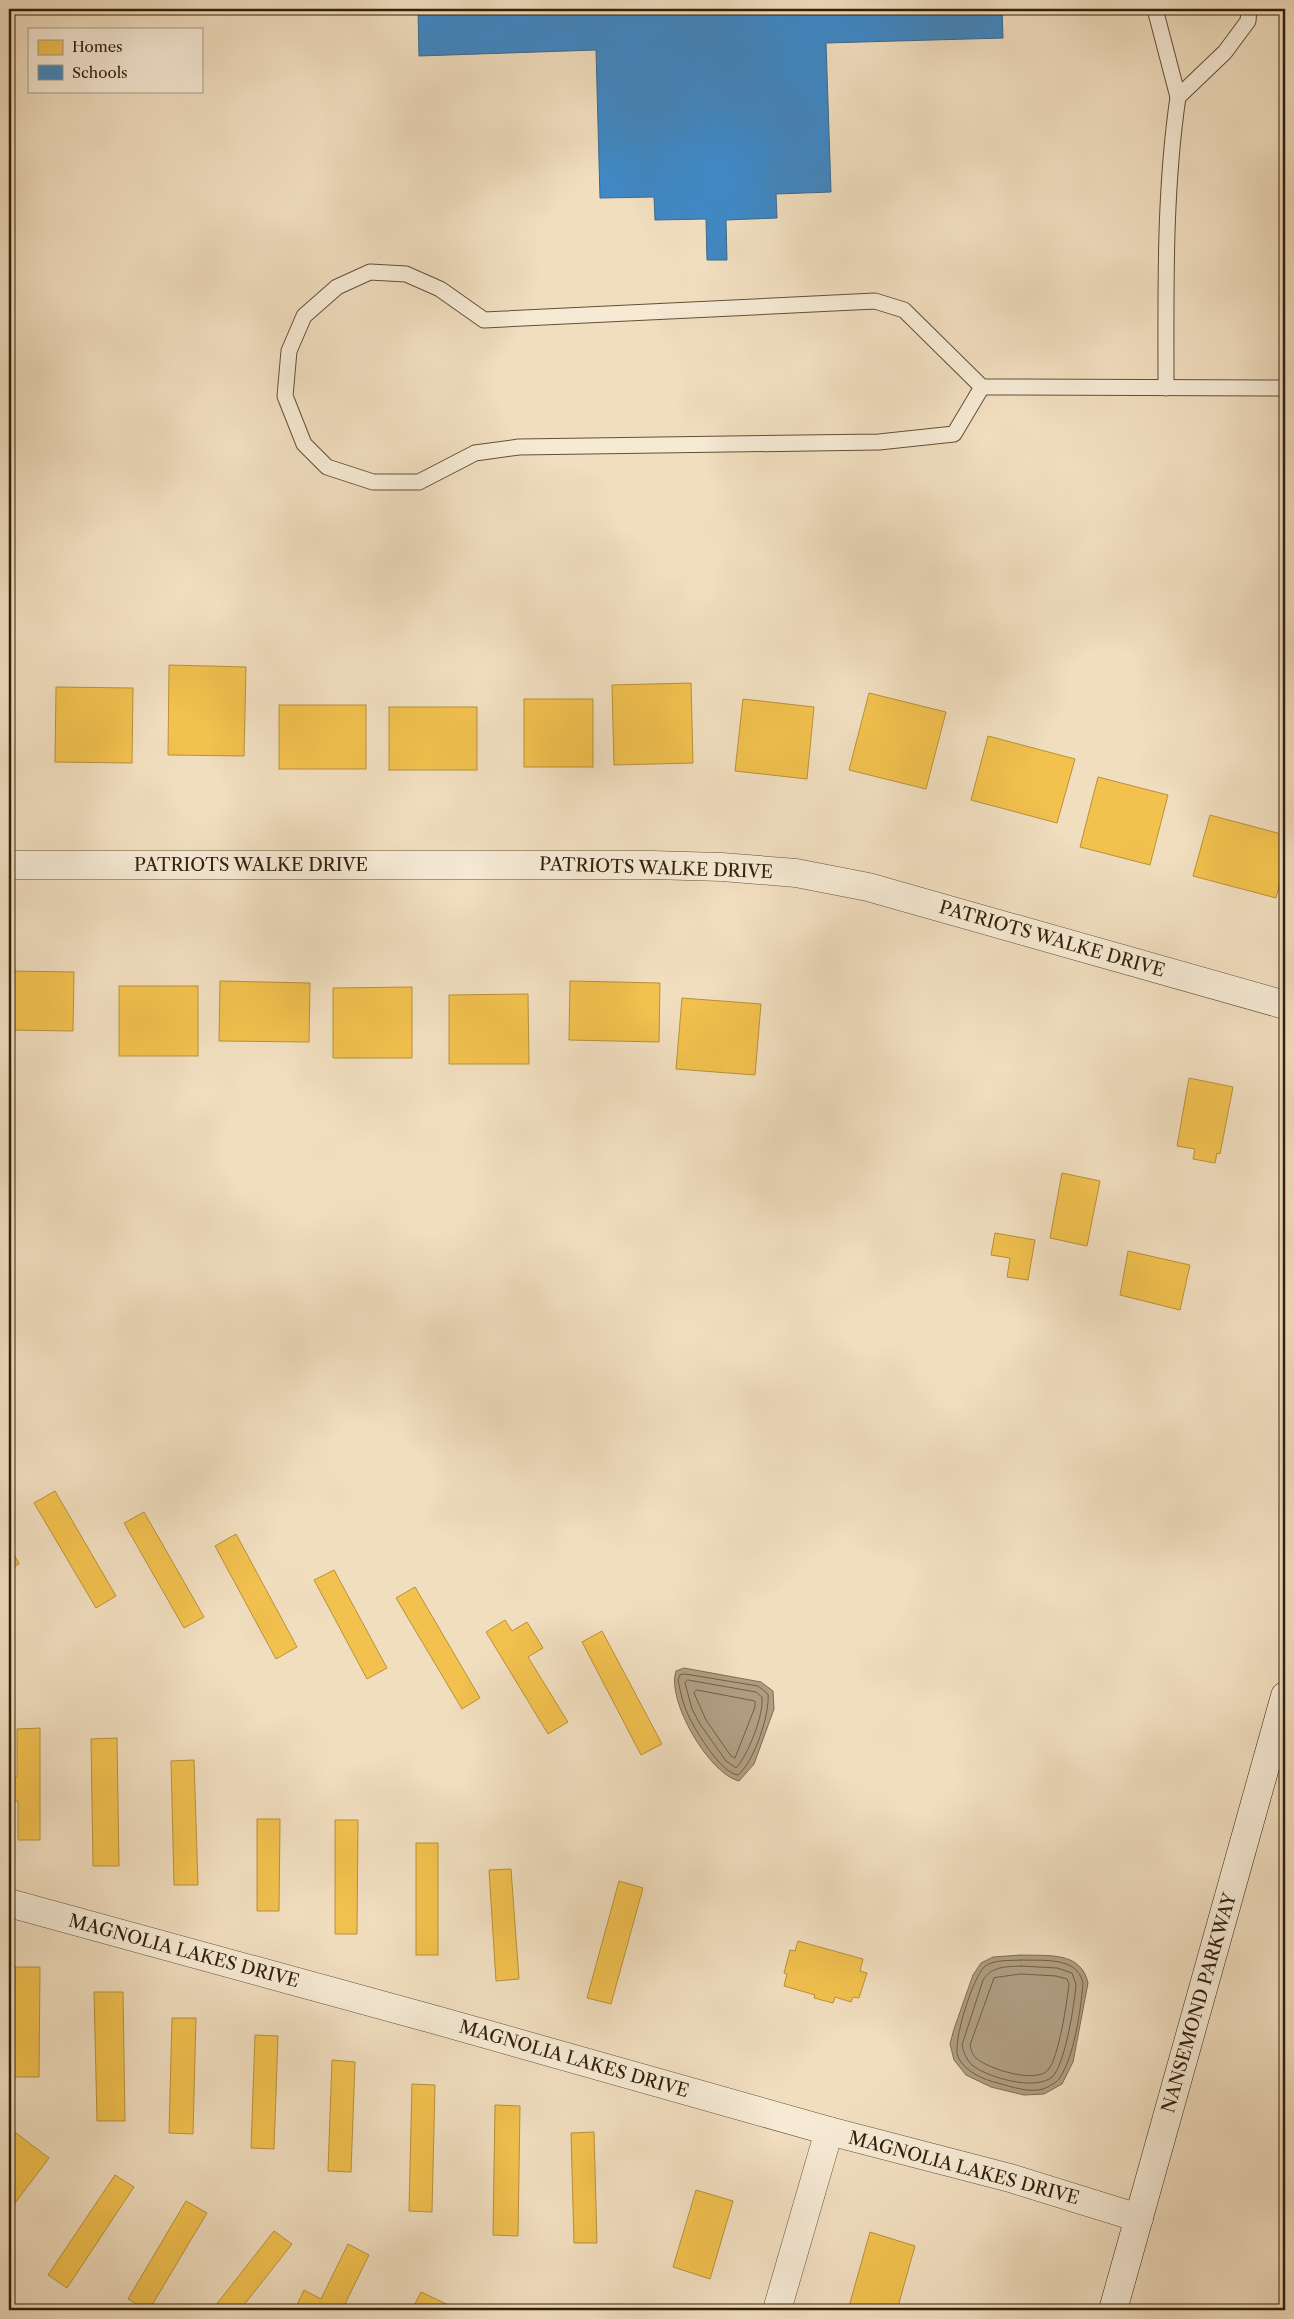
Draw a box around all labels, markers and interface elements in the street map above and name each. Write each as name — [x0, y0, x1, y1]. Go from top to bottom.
legend — [28, 28, 202, 92]
text: Homes — [72, 37, 123, 56]
text: Schools — [72, 63, 128, 82]
street label: PATRIOTS WALKE DRIVE — [539, 853, 773, 883]
street label: PATRIOTS WALKE DRIVE — [134, 854, 368, 876]
street label: PATRIOTS WALKE DRIVE — [937, 896, 1167, 982]
street label: NANSEMOND PARKWAY — [1157, 1889, 1241, 2115]
street label: MAGNOLIA LAKES DRIVE — [66, 1910, 302, 1992]
street label: MAGNOLIA LAKES DRIVE — [457, 2016, 691, 2102]
street label: MAGNOLIA LAKES DRIVE — [846, 2127, 1082, 2209]

